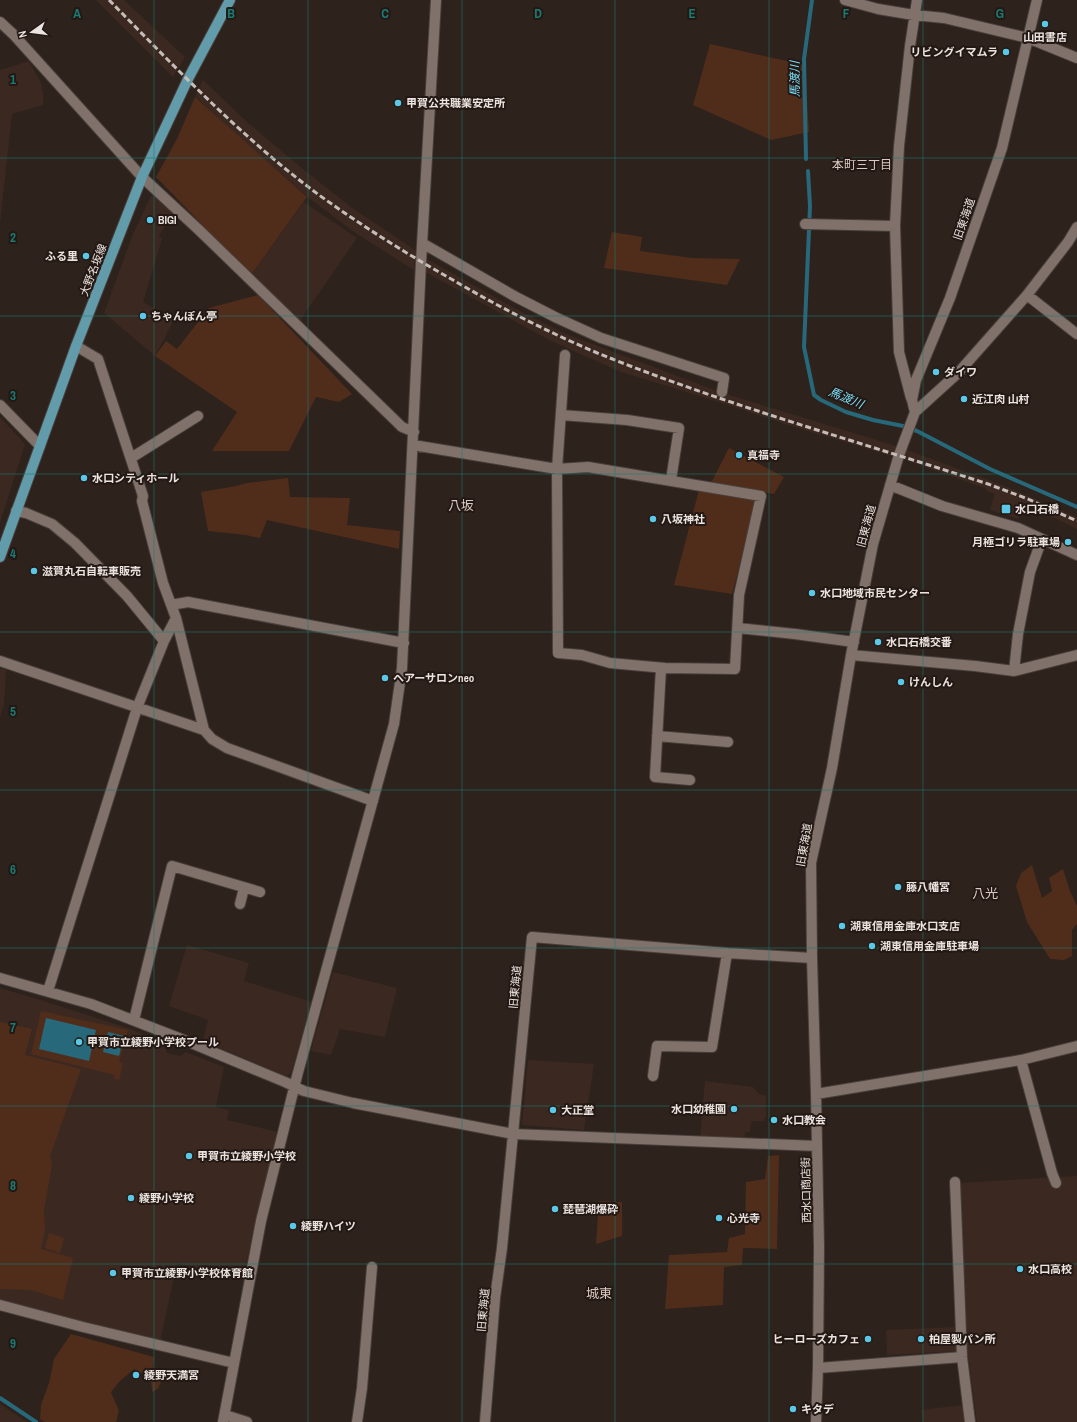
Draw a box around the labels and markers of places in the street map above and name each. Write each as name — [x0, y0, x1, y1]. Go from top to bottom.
marker: 山田書店 — [1040, 19, 1050, 29]
place label: 山田書店 — [1023, 30, 1067, 44]
place label: リビングイマムラ — [911, 45, 998, 59]
marker: リビングイマムラ — [1001, 47, 1011, 57]
place label: 甲賀公共職業安定所 — [406, 96, 505, 110]
marker: 甲賀公共職業安定所 — [393, 98, 403, 108]
place label: BIGI — [158, 213, 177, 227]
marker: BIGI — [145, 215, 155, 225]
place label: ふる里 — [45, 249, 78, 263]
marker: ふる里 — [81, 251, 91, 261]
place label: ちゃんぽん亭 — [151, 309, 217, 323]
marker: ちゃんぽん亭 — [138, 311, 148, 321]
place label: ダイワ — [944, 365, 977, 379]
marker: ダイワ — [931, 367, 941, 377]
place label: 近江肉 山村 — [972, 392, 1030, 406]
marker: 近江肉 山村 — [959, 394, 969, 404]
place label: 真福寺 — [747, 448, 780, 462]
marker: 真福寺 — [734, 450, 744, 460]
place label: 水口シティホール — [92, 471, 179, 485]
marker: 水口シティホール — [79, 473, 89, 483]
place label: 水口石橋 — [1015, 502, 1059, 516]
marker: 水口石橋 — [1000, 503, 1012, 515]
place label: 八坂神社 — [661, 512, 705, 526]
marker: 八坂神社 — [648, 514, 658, 524]
place label: 月極ゴリラ駐車場 — [972, 535, 1060, 549]
marker: 月極ゴリラ駐車場 — [1063, 537, 1073, 547]
place label: 滋賀丸石自転車販売 — [42, 564, 141, 578]
marker: 滋賀丸石自転車販売 — [29, 566, 39, 576]
place label: 水口地域市民センター — [820, 586, 930, 600]
marker: 水口地域市民センター — [807, 588, 817, 598]
place label: 水口石橋交番 — [886, 635, 952, 649]
marker: 水口石橋交番 — [873, 637, 883, 647]
place label: ヘアーサロンneo — [393, 671, 475, 685]
marker: ヘアーサロンneo — [380, 673, 390, 683]
place label: けんしん — [909, 675, 953, 689]
marker: けんしん — [896, 677, 906, 687]
place label: 藤八幡宮 — [906, 880, 950, 894]
marker: 藤八幡宮 — [893, 882, 903, 892]
place label: 湖東信用金庫水口支店 — [850, 919, 960, 933]
marker: 湖東信用金庫水口支店 — [837, 921, 847, 931]
place label: 湖東信用金庫駐車場 — [880, 939, 979, 953]
marker: 湖東信用金庫駐車場 — [867, 941, 877, 951]
place label: 甲賀市立綾野小学校プール — [87, 1035, 219, 1049]
marker: 甲賀市立綾野小学校プール — [74, 1037, 84, 1047]
place label: 水口幼稚園 — [671, 1102, 726, 1116]
place label: 大正堂 — [561, 1103, 594, 1117]
marker: 水口幼稚園 — [729, 1104, 739, 1114]
marker: 大正堂 — [548, 1105, 558, 1115]
place label: 水口教会 — [782, 1113, 826, 1127]
marker: 水口教会 — [769, 1115, 779, 1125]
place label: 甲賀市立綾野小学校 — [197, 1149, 296, 1163]
marker: 甲賀市立綾野小学校 — [184, 1151, 194, 1161]
place label: 綾野小学校 — [139, 1191, 194, 1205]
marker: 綾野小学校 — [126, 1193, 136, 1203]
place label: 琵琶湖爆砕 — [563, 1202, 619, 1216]
marker: 琵琶湖爆砕 — [550, 1204, 560, 1214]
place label: 心光寺 — [726, 1211, 760, 1225]
marker: 心光寺 — [714, 1213, 724, 1223]
place label: 綾野ハイツ — [301, 1219, 356, 1233]
marker: 綾野ハイツ — [288, 1221, 298, 1231]
place label: 水口高校 — [1028, 1262, 1072, 1276]
marker: 水口高校 — [1015, 1264, 1025, 1274]
place label: 甲賀市立綾野小学校体育館 — [121, 1266, 253, 1280]
marker: 甲賀市立綾野小学校体育館 — [108, 1268, 118, 1278]
place label: ヒーローズカフェ — [773, 1332, 860, 1346]
place label: 柏屋製パン所 — [929, 1332, 996, 1346]
marker: ヒーローズカフェ — [863, 1334, 873, 1344]
marker: 柏屋製パン所 — [916, 1334, 926, 1344]
place label: 綾野天満宮 — [144, 1368, 199, 1382]
marker: 綾野天満宮 — [131, 1370, 141, 1380]
place label: キタデ — [801, 1402, 834, 1416]
marker: キタデ — [788, 1404, 798, 1414]

